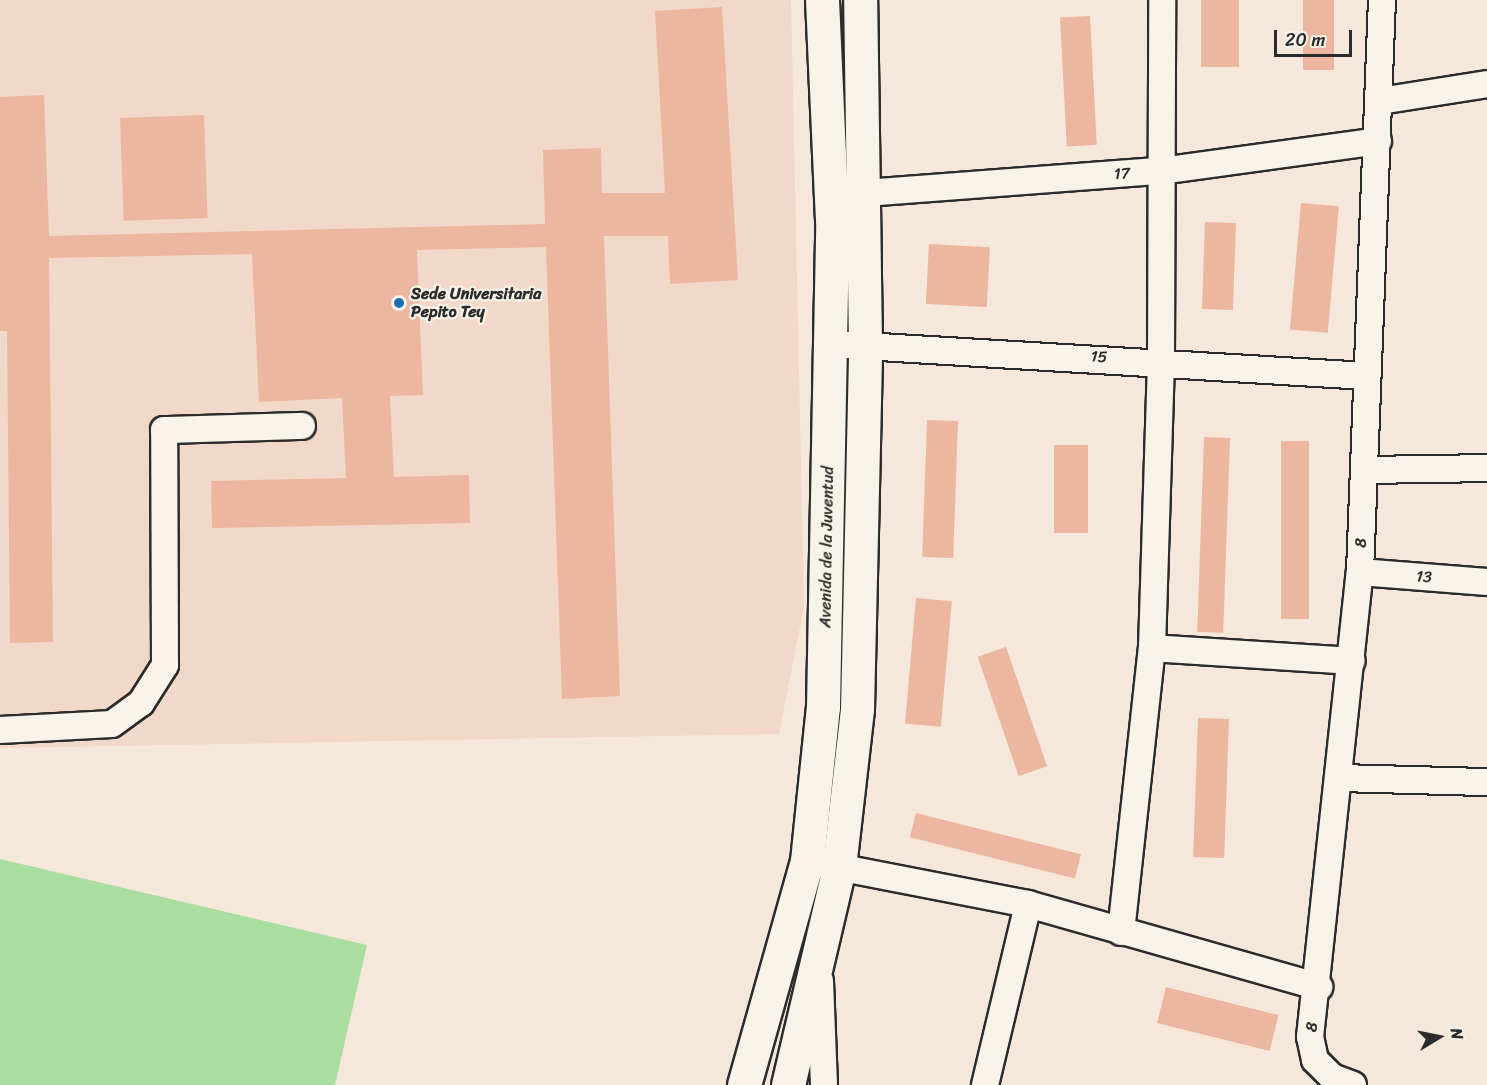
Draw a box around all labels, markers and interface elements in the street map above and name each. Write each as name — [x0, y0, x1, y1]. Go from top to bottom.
scale bar — [1277, 18, 1355, 56]
text: 20 m — [1285, 24, 1325, 56]
street label: 17 — [1113, 164, 1131, 184]
place label: Sede Universitaria Pepito Tey — [411, 284, 542, 322]
marker: Sede Universitaria Pepito Tey — [392, 296, 406, 310]
street label: 15 — [1090, 347, 1108, 367]
street label: Avenida de la Juventud — [816, 466, 838, 628]
street label: 8 — [1351, 538, 1371, 548]
street label: 13 — [1416, 567, 1432, 587]
north arrow — [1409, 1007, 1469, 1067]
street label: 8 — [1302, 1021, 1322, 1033]
text: N — [1442, 1026, 1472, 1042]

